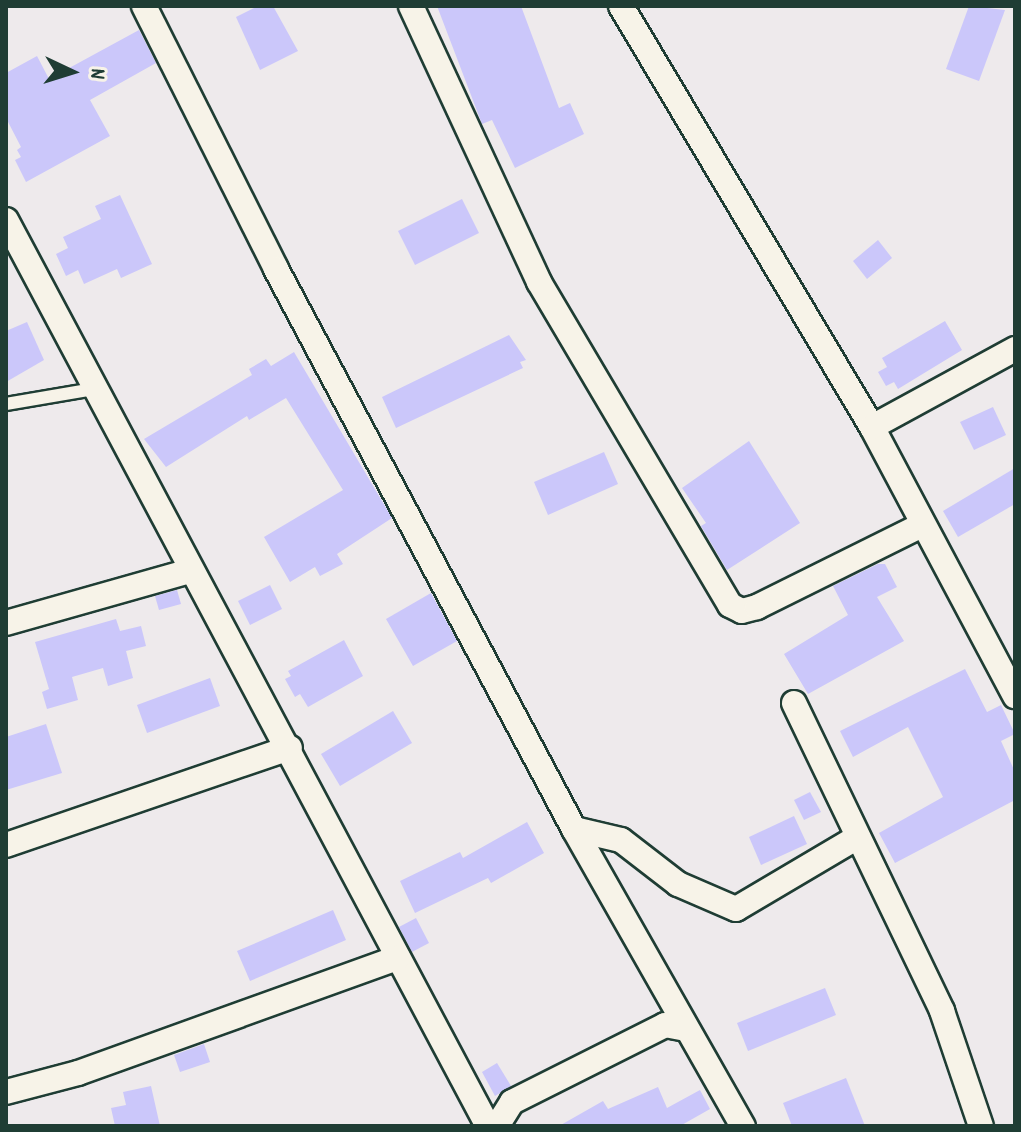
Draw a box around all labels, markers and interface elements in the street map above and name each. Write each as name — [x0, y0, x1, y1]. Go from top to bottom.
north arrow — [32, 32, 112, 112]
text: N — [81, 67, 112, 80]

